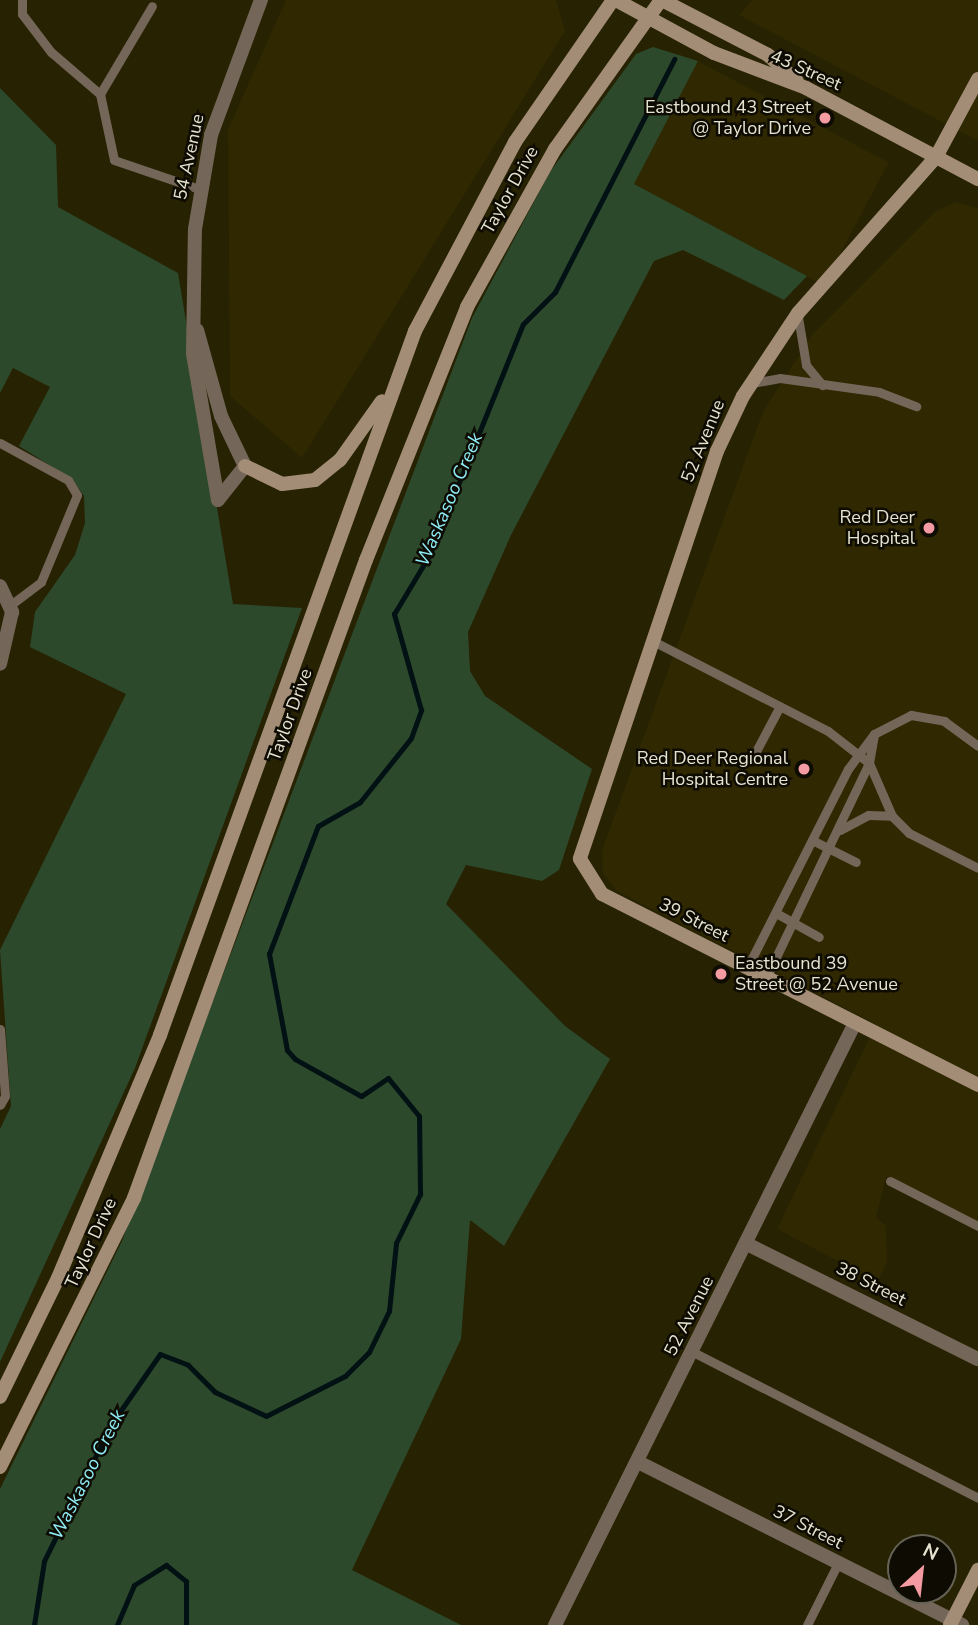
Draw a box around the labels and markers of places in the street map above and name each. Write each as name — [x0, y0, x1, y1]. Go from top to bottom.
place label: Eastbound 43 Street @ Taylor Drive — [645, 97, 811, 140]
marker: Eastbound 43 Street @ Taylor Drive — [817, 110, 833, 126]
place label: Red Deer Hospital — [840, 507, 915, 550]
marker: Red Deer Hospital — [921, 520, 937, 536]
place label: Red Deer Regional Hospital Centre — [637, 748, 788, 790]
marker: Red Deer Regional Hospital Centre — [794, 759, 814, 779]
place label: Eastbound 39 Street @ 52 Avenue — [735, 953, 898, 996]
marker: Eastbound 39 Street @ 52 Avenue — [713, 966, 729, 982]

